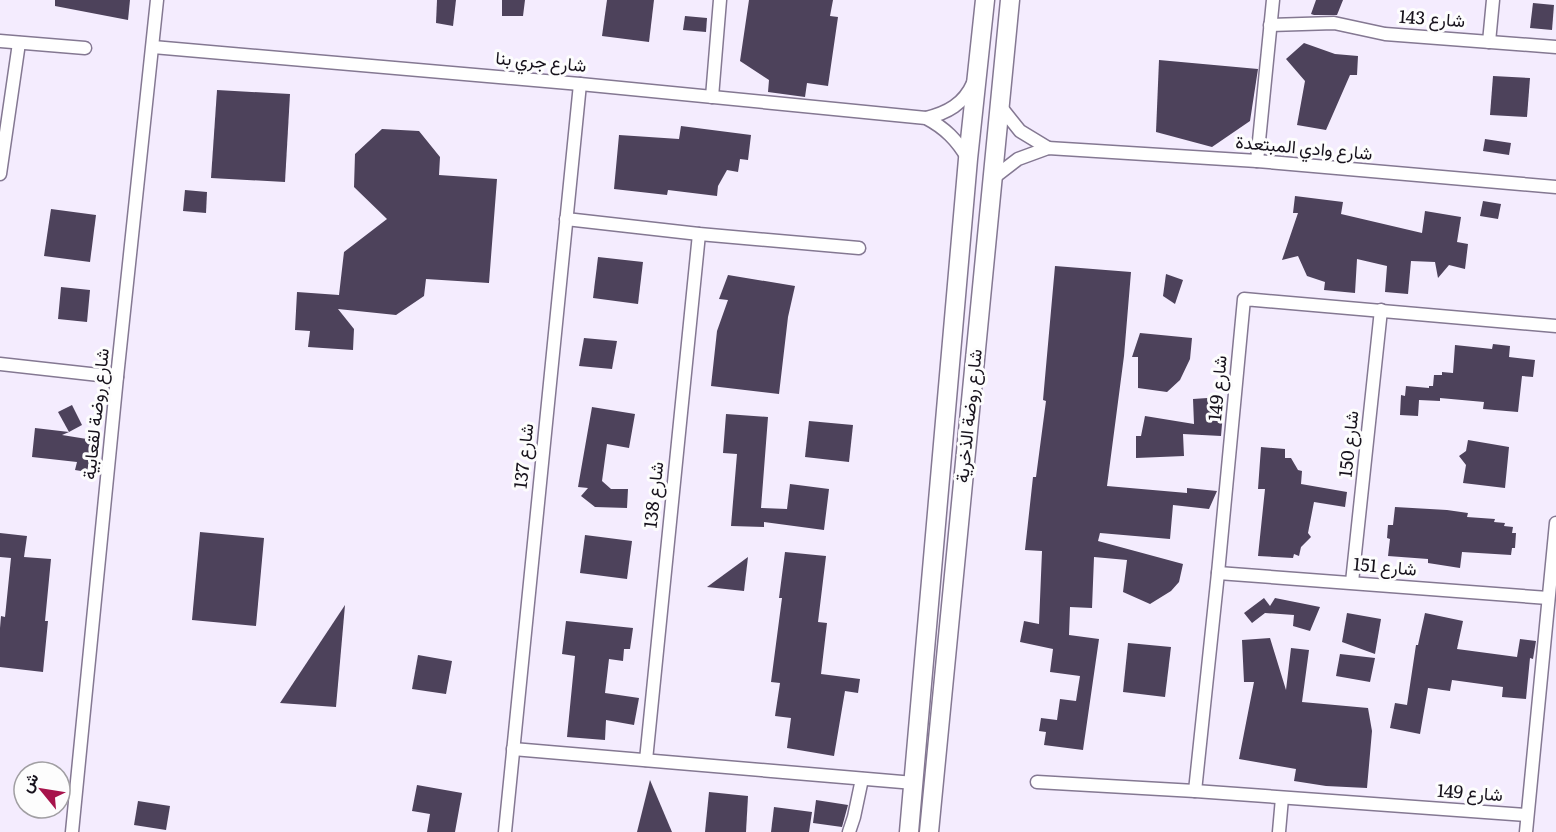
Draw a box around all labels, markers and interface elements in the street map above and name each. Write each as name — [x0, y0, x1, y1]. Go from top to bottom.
street label: شارع 143 — [1398, 2, 1466, 33]
street label: شارع جري بنا — [494, 43, 588, 81]
street label: شارع وادي المبتعدة — [1234, 127, 1374, 169]
street label: شارع روضة لقعابية — [74, 347, 115, 481]
street label: شارع روضة الذخرية — [947, 348, 988, 484]
street label: شارع 149 — [1200, 354, 1233, 422]
street label: شارع 150 — [1331, 409, 1364, 478]
street label: شارع 137 — [506, 422, 539, 490]
street label: شارع 138 — [636, 460, 669, 529]
street label: شارع 151 — [1352, 549, 1418, 582]
north arrow — [12, 760, 72, 820]
text: ش — [13, 768, 43, 796]
street label: شارع 149 — [1436, 776, 1504, 807]

